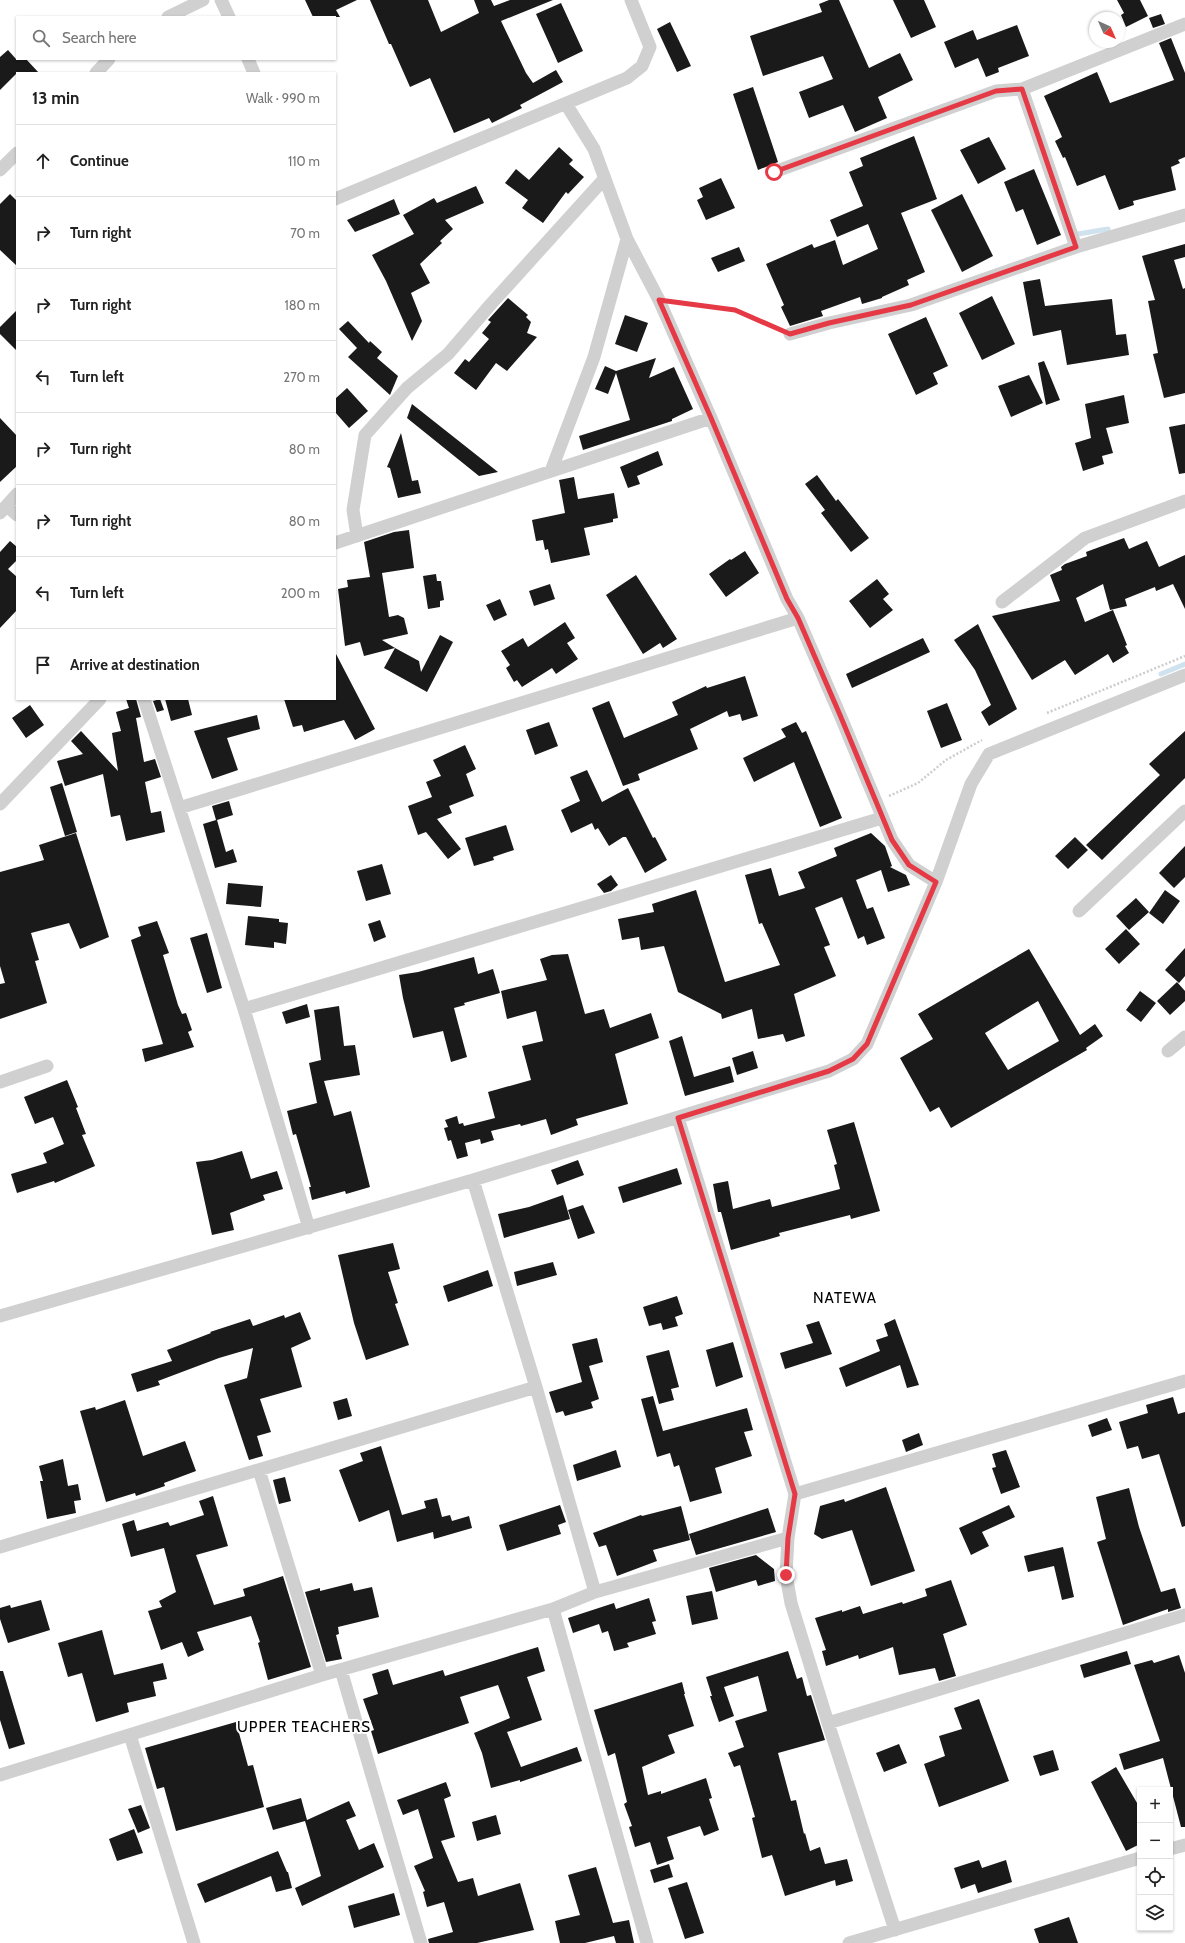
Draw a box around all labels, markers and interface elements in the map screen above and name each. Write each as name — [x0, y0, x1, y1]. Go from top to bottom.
north arrow — [1089, 12, 1125, 48]
search box — [16, 16, 336, 60]
icon: search — [30, 27, 52, 49]
text: Search here — [62, 29, 137, 47]
text: 13 min — [32, 88, 80, 108]
text: Walk · 990 m — [246, 90, 320, 106]
icon: ahead — [32, 150, 54, 172]
text: Continue — [70, 152, 129, 170]
text: 110 m — [288, 153, 320, 169]
route start — [765, 163, 783, 181]
icon: right — [32, 222, 54, 244]
text: Turn right — [70, 224, 131, 242]
text: 70 m — [290, 225, 320, 241]
icon: right — [32, 294, 54, 316]
text: Turn right — [70, 296, 131, 314]
text: 180 m — [284, 297, 320, 313]
icon: left — [32, 366, 54, 388]
text: Turn left — [70, 368, 124, 386]
text: 270 m — [283, 369, 320, 385]
icon: right — [32, 438, 54, 460]
text: Turn right — [70, 440, 131, 458]
text: 80 m — [289, 441, 320, 457]
icon: right — [32, 510, 54, 532]
text: Turn right — [70, 512, 131, 530]
text: 80 m — [289, 513, 320, 529]
icon: left — [32, 582, 54, 604]
text: Turn left — [70, 584, 124, 602]
text: 200 m — [281, 585, 320, 601]
icon: arrive — [32, 654, 54, 676]
text: Arrive at destination — [70, 656, 200, 674]
district label: NATEWA — [813, 1289, 877, 1307]
route end — [777, 1566, 795, 1584]
district label: UPPER TEACHERS — [237, 1718, 371, 1736]
map controls — [1137, 1787, 1173, 1931]
button: + — [1137, 1787, 1173, 1823]
button: − — [1137, 1823, 1173, 1859]
button: locate — [1137, 1859, 1173, 1895]
button: layers — [1137, 1895, 1173, 1931]

